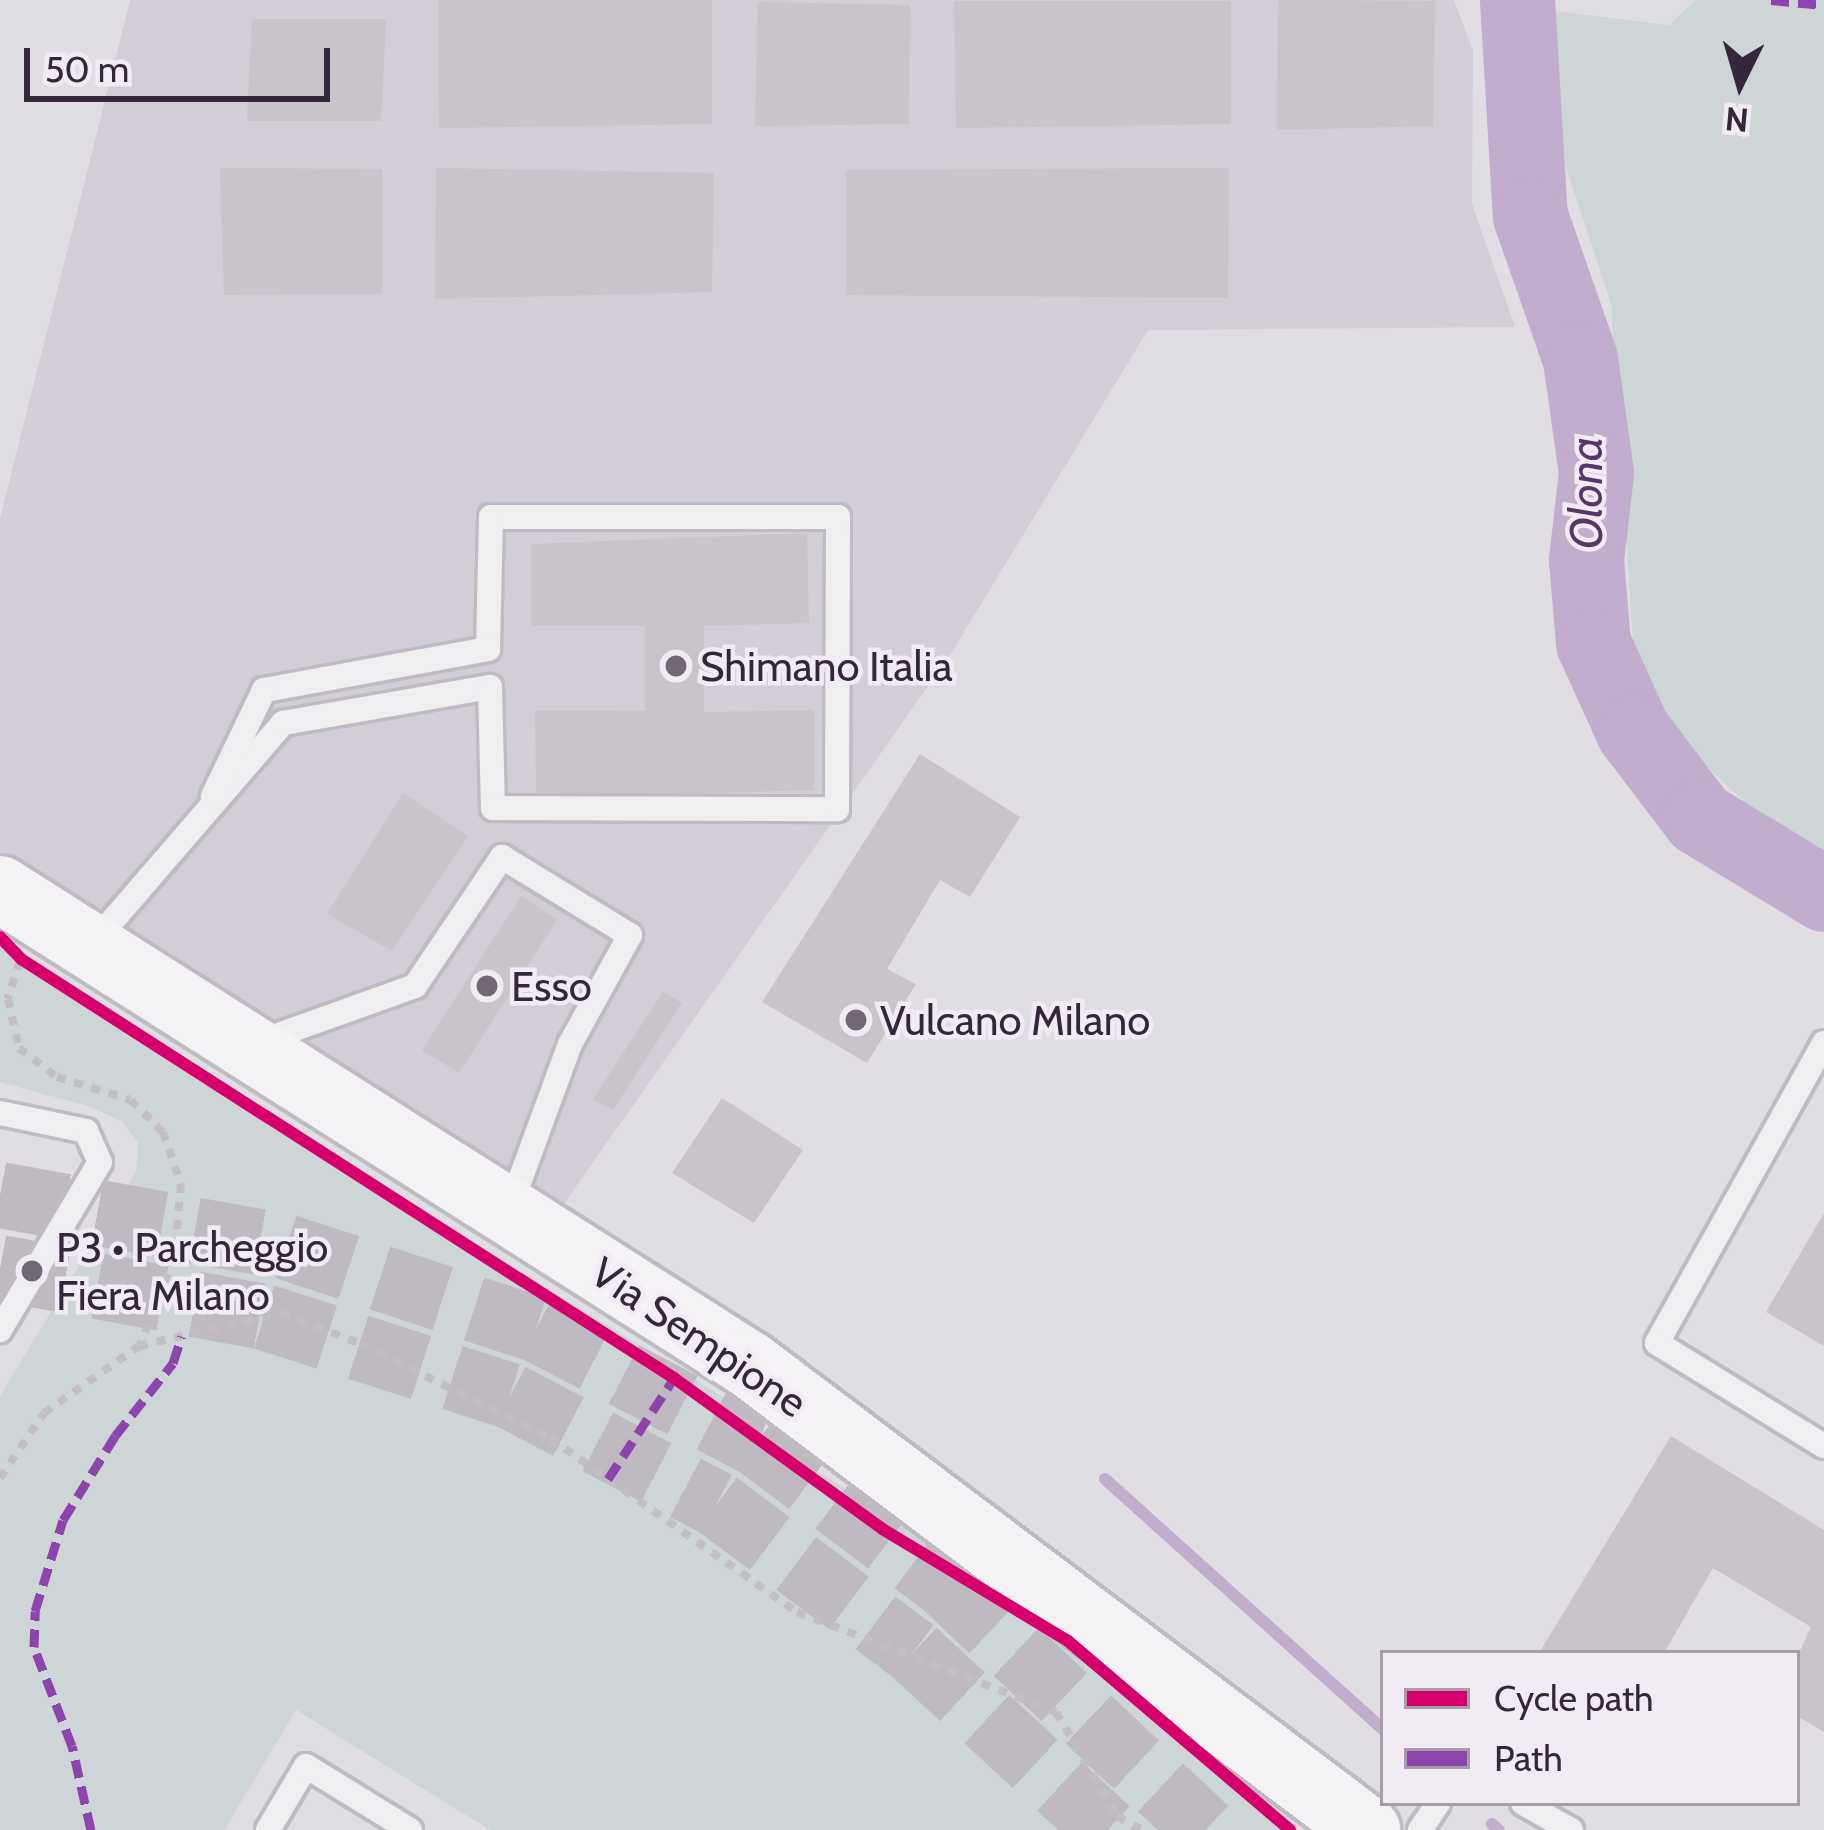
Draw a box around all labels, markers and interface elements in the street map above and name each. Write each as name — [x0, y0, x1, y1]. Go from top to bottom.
scale bar — [30, 24, 336, 98]
north arrow — [1680, 24, 1800, 144]
text: 50 m — [45, 47, 129, 91]
text: N — [1723, 99, 1750, 141]
water label: Olona — [1560, 437, 1614, 549]
place label: Shimano Italia — [700, 641, 953, 691]
marker: Shimano Italia — [663, 653, 689, 679]
place label: Esso — [511, 961, 592, 1011]
marker: Esso — [474, 973, 500, 999]
place label: Vulcano Milano — [880, 995, 1150, 1045]
marker: Vulcano Milano — [843, 1007, 869, 1033]
place label: P3 • Parcheggio Fiera Milano — [56, 1222, 328, 1320]
street label: Via Sempione — [582, 1246, 816, 1428]
marker: P3 • Parcheggio Fiera Milano — [19, 1258, 45, 1284]
legend — [1380, 1650, 1800, 1806]
text: Cycle path — [1494, 1676, 1654, 1720]
text: Path — [1494, 1736, 1563, 1780]

